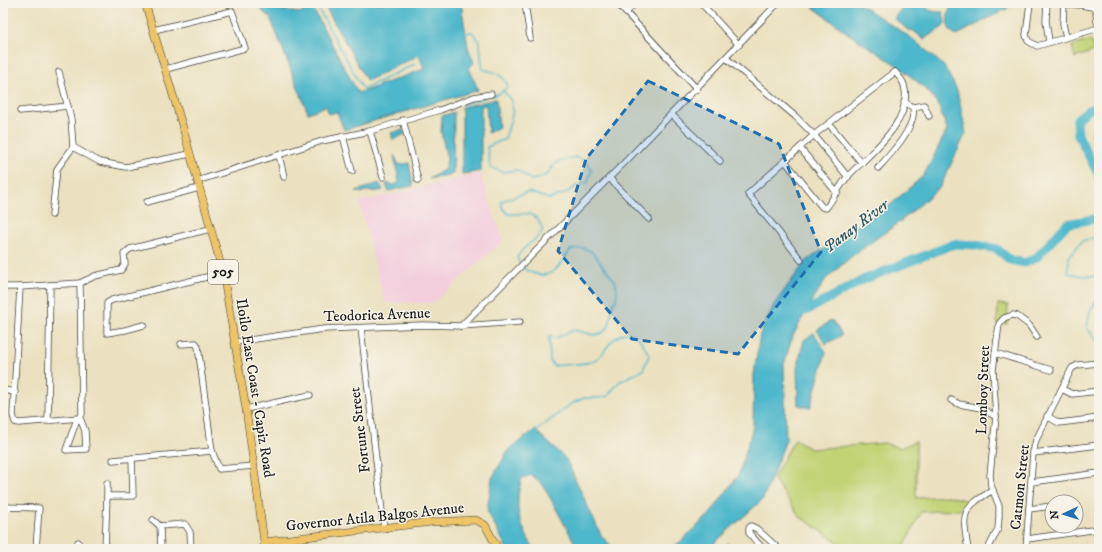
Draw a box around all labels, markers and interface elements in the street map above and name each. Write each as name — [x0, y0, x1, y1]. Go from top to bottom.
water label: Panay River — [819, 194, 894, 257]
road number: 505 — [208, 260, 238, 284]
street label: Iloilo East Coast - Capiz Road — [231, 297, 279, 480]
street label: Teodorica Avenue — [323, 304, 431, 326]
street label: Lomboy Street — [972, 345, 994, 435]
street label: Fortune Street — [345, 386, 375, 474]
street label: Catmon Street — [1006, 443, 1034, 531]
north arrow — [1044, 494, 1084, 534]
street label: Governor Atila Balgos Avenue — [285, 498, 465, 536]
text: N — [1048, 510, 1062, 520]

